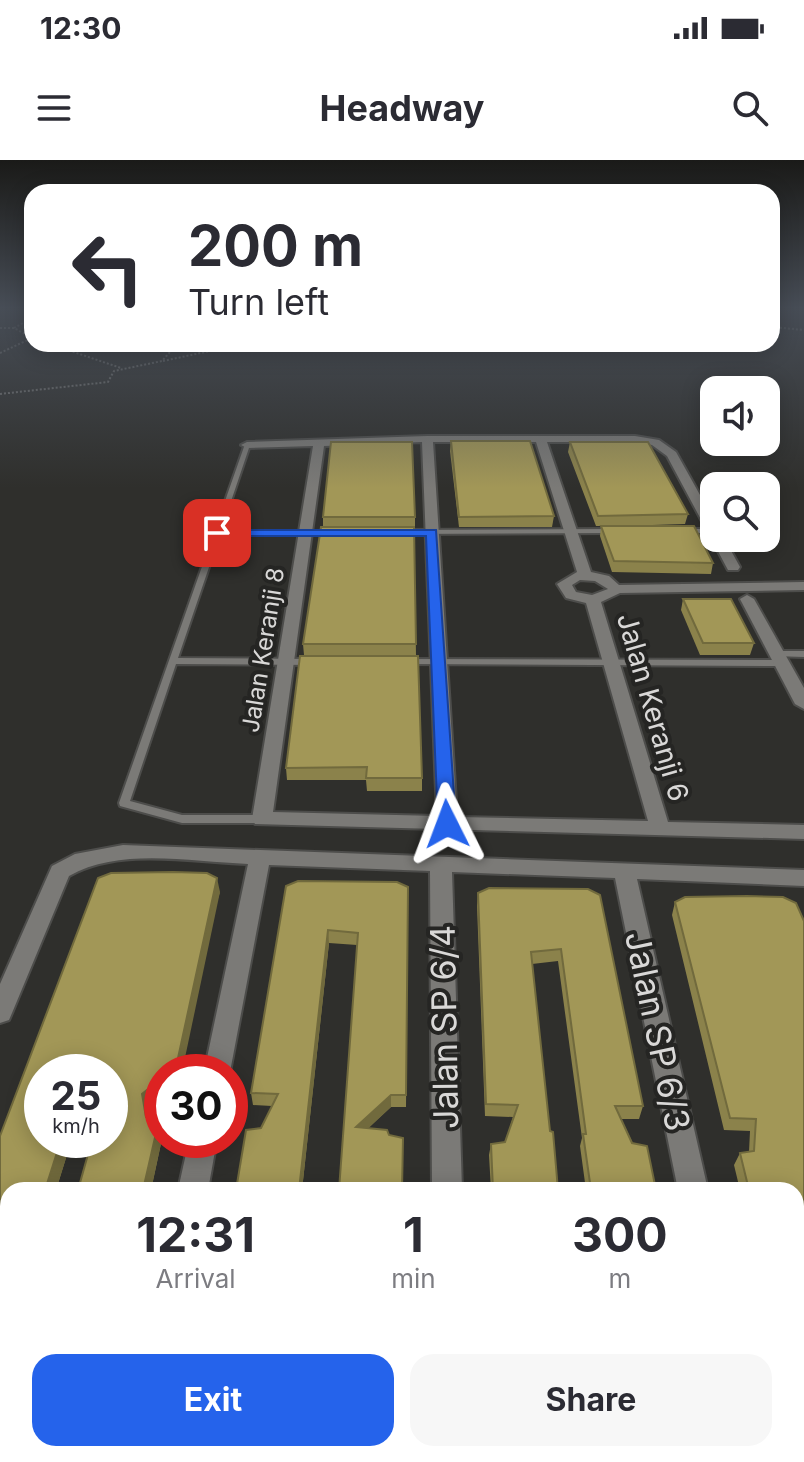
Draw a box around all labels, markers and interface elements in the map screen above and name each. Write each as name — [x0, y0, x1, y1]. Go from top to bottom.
text: 12:30 — [40, 10, 121, 46]
icon: menu — [32, 86, 76, 130]
text: Headway — [320, 86, 484, 130]
icon: search — [728, 86, 772, 130]
text: 200 m — [188, 212, 363, 280]
icon: left — [56, 216, 160, 320]
text: Turn left — [188, 280, 329, 324]
map controls — [700, 376, 780, 552]
button: sound — [700, 376, 780, 456]
button: search — [700, 472, 780, 552]
pin — [183, 499, 251, 567]
icon: arrive — [195, 511, 239, 555]
street label: Jalan Keranji 8 — [236, 566, 290, 734]
street label: Jalan Keranji 6 — [610, 609, 696, 805]
position arrow — [405, 782, 489, 866]
street label: Jalan SP 6/4 — [422, 925, 466, 1129]
street label: Jalan SP 6/3 — [617, 928, 699, 1134]
speed limit sign: 30 — [144, 1054, 248, 1158]
text: 25 — [51, 1071, 101, 1120]
text: km/h — [52, 1114, 100, 1138]
text: 12:31 — [136, 1205, 255, 1264]
text: 1 — [403, 1205, 424, 1264]
text: 300 — [572, 1205, 668, 1264]
text: Arrival — [156, 1263, 236, 1294]
text: min — [391, 1263, 436, 1294]
text: m — [608, 1263, 631, 1294]
button: Exit — [32, 1354, 394, 1446]
button: Share — [410, 1354, 772, 1446]

